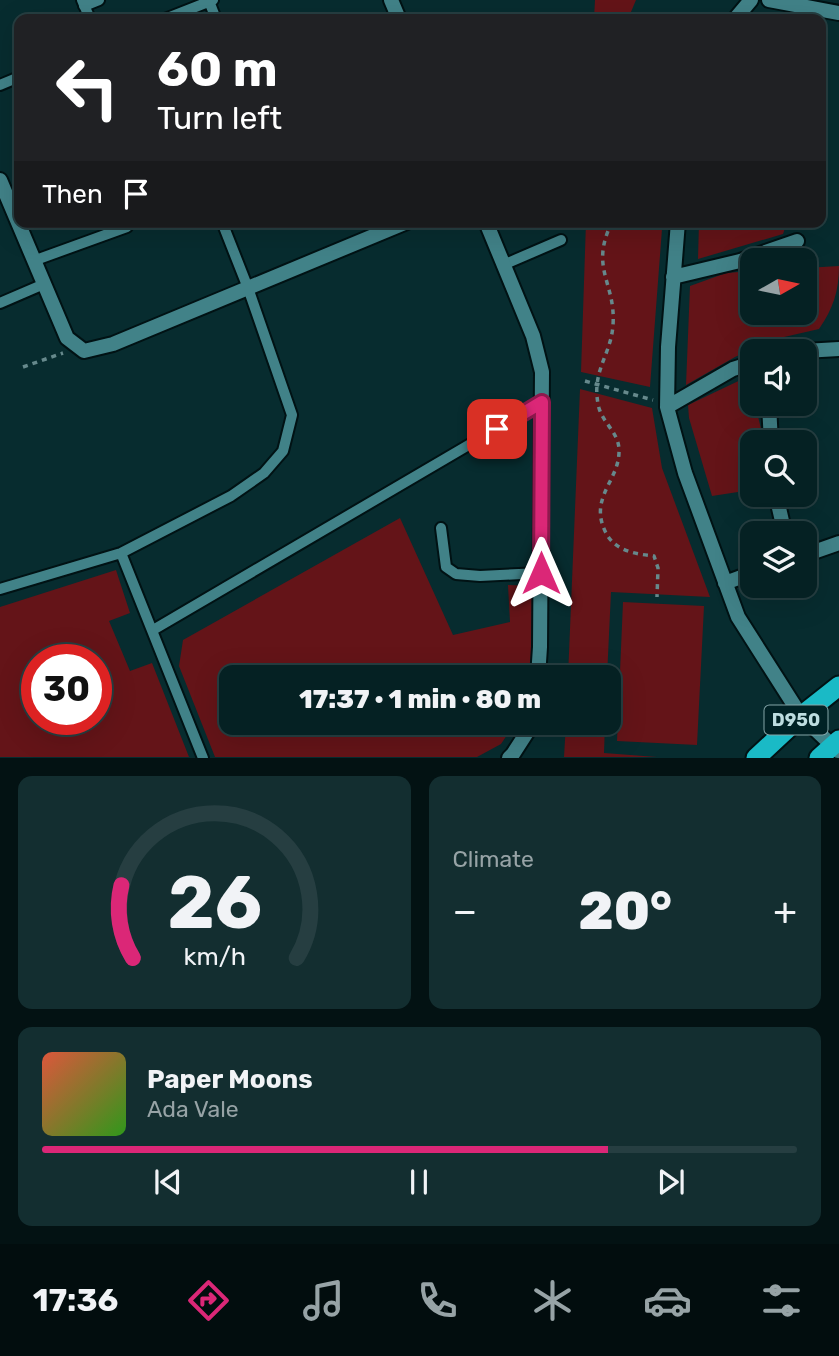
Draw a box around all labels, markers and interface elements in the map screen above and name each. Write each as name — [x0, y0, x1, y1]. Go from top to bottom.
text: 60 m — [157, 40, 278, 98]
icon: left — [42, 42, 133, 133]
text: Turn left — [157, 99, 282, 137]
icon: arrive — [117, 175, 155, 213]
text: Then — [42, 179, 103, 210]
north arrow — [740, 248, 817, 326]
map controls — [740, 248, 817, 598]
button: sound — [740, 339, 817, 416]
pin — [467, 399, 527, 459]
icon: arrive — [478, 410, 516, 448]
button: search — [740, 430, 817, 507]
button: layers — [740, 521, 817, 598]
position arrow — [504, 536, 578, 610]
speed limit sign: 30 — [21, 644, 112, 735]
text: 17:37 · 1 min · 80 m — [299, 684, 541, 715]
road number: D950 — [764, 706, 828, 734]
text: Climate — [453, 845, 534, 873]
text: 26 — [167, 861, 262, 947]
text: 20° — [579, 880, 672, 942]
text: − — [453, 888, 477, 934]
text: + — [773, 888, 797, 934]
text: km/h — [183, 942, 245, 971]
text: Paper Moons — [147, 1064, 313, 1095]
text: Ada Vale — [147, 1095, 239, 1123]
icon: previous — [149, 1163, 187, 1201]
icon: pause — [400, 1163, 438, 1201]
icon: next — [652, 1163, 690, 1201]
icon: directions — [184, 1276, 233, 1325]
icon: music — [299, 1276, 348, 1325]
icon: phone — [413, 1276, 462, 1325]
icon: climate — [528, 1276, 577, 1325]
icon: car — [643, 1276, 692, 1325]
icon: filters — [757, 1276, 806, 1325]
text: 17:36 — [33, 1281, 118, 1319]

